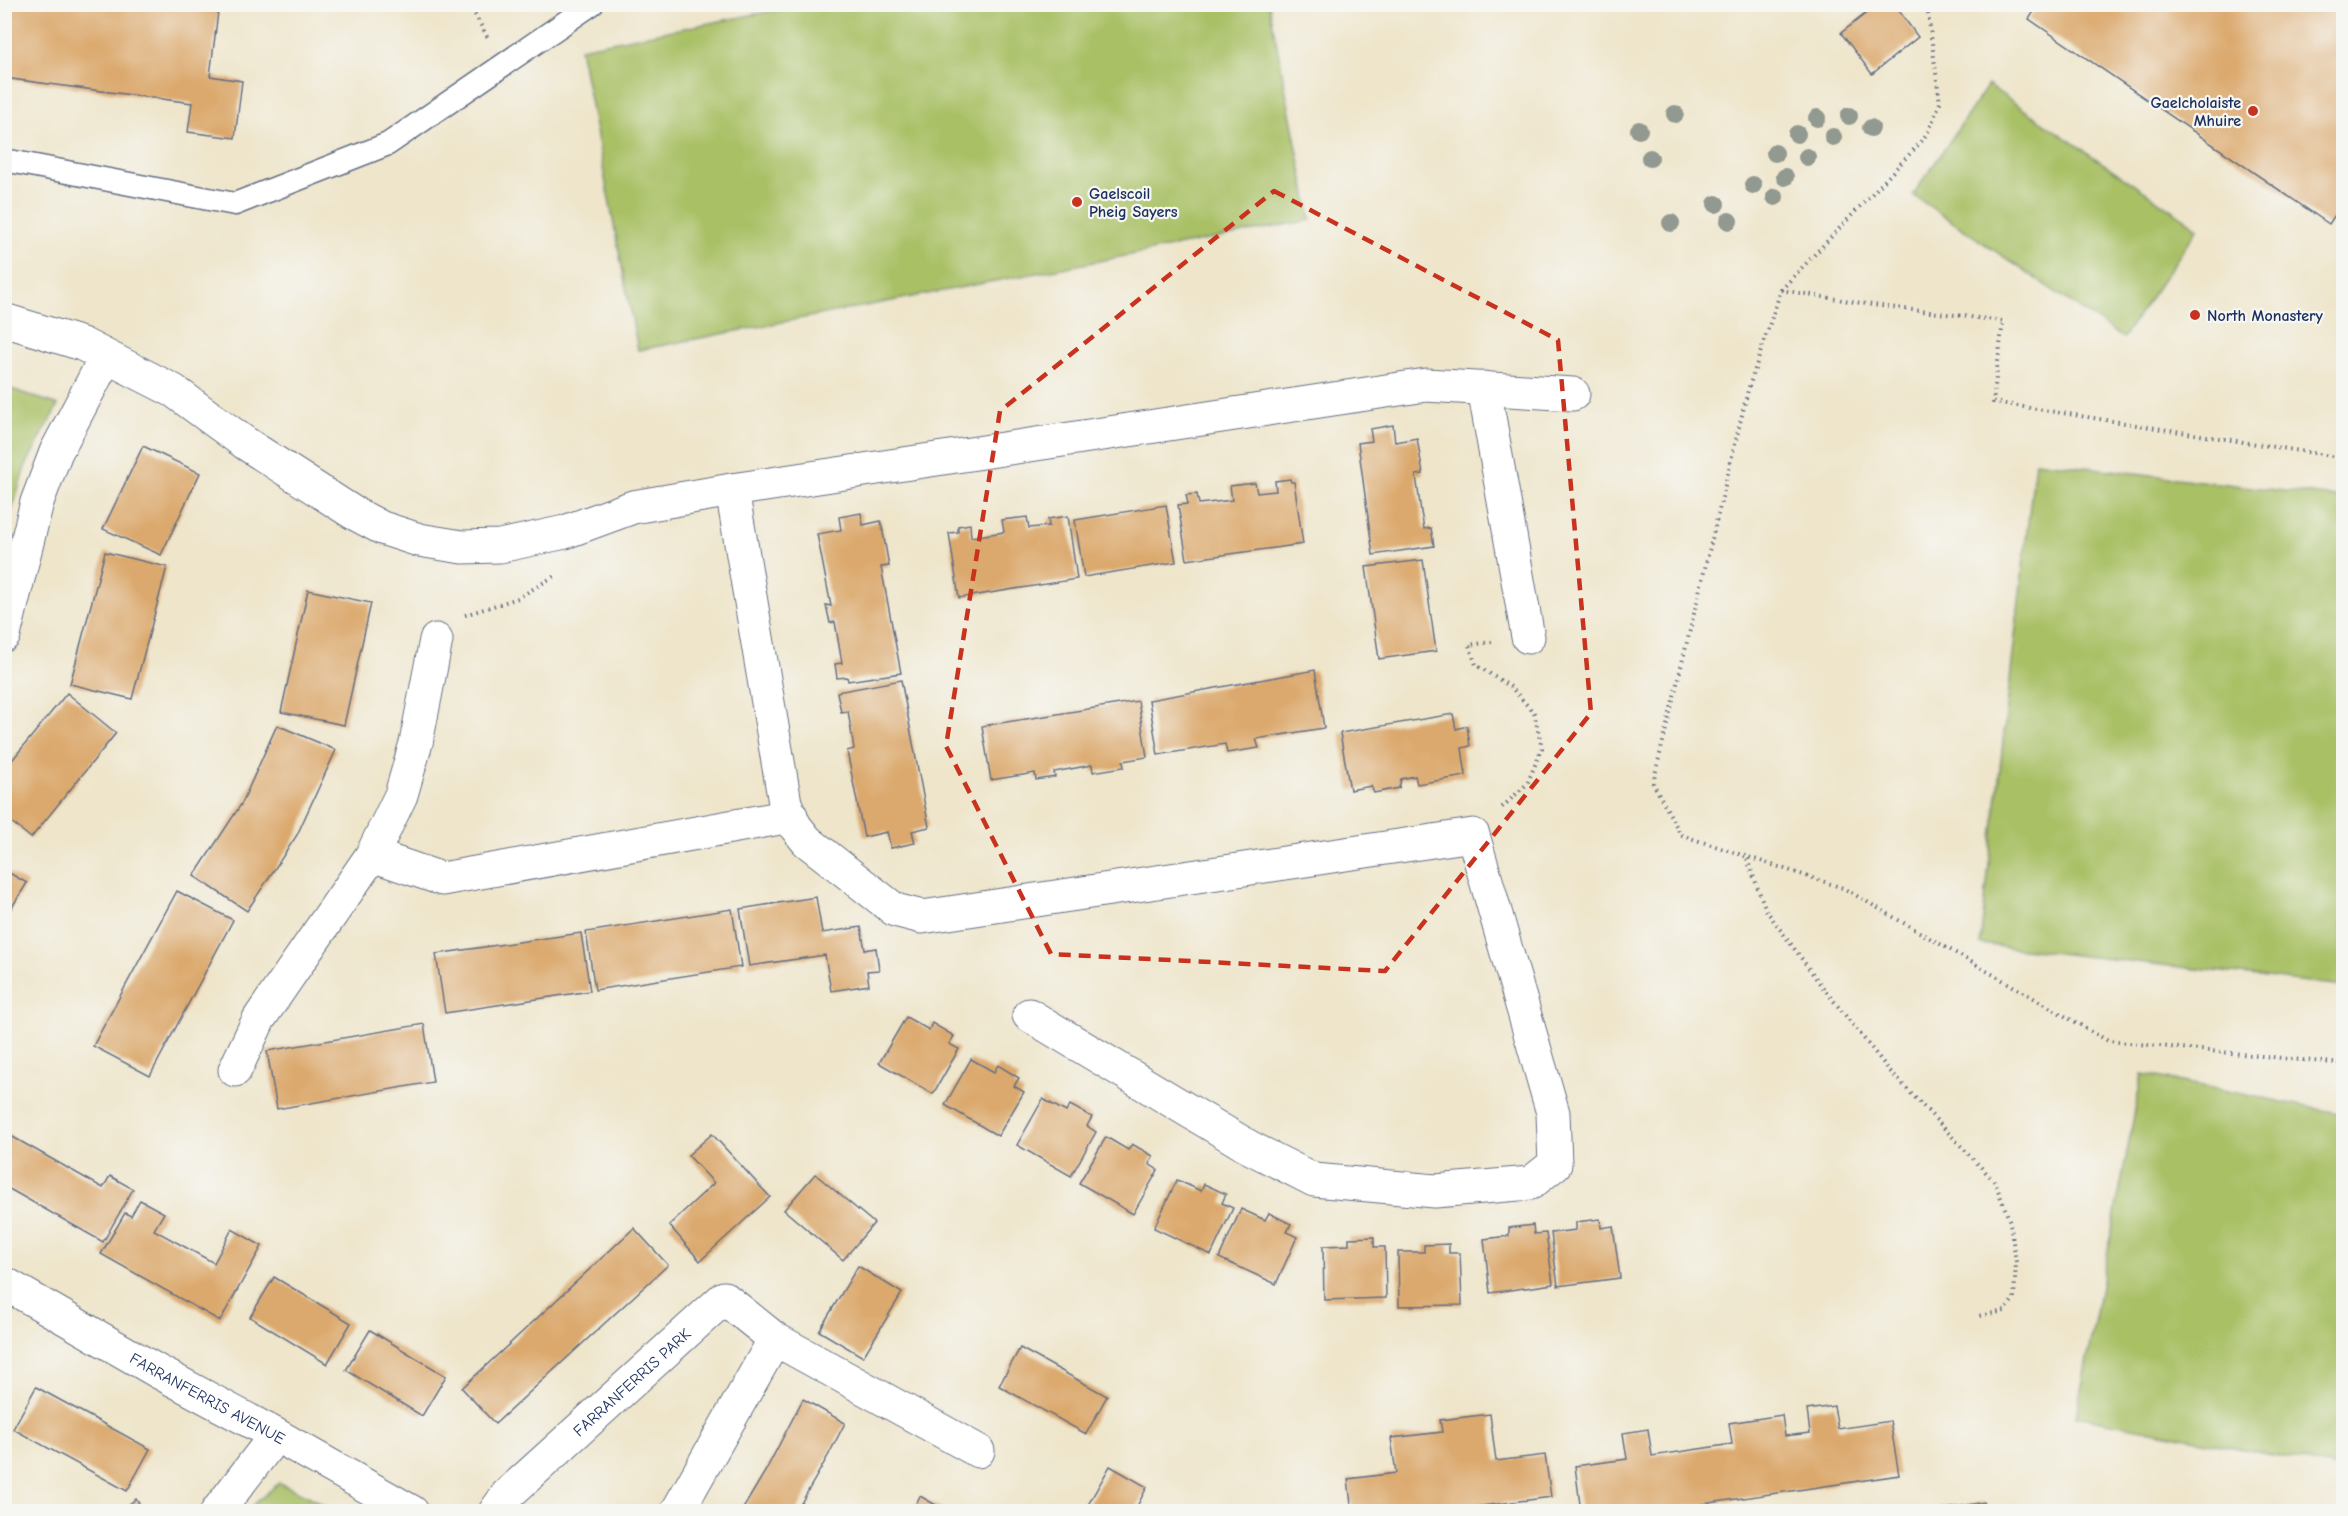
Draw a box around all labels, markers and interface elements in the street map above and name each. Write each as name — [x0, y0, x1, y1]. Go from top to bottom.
place label: Gaelcholaiste Mhuire — [2150, 94, 2241, 130]
marker: Gaelcholaiste Mhuire — [2246, 104, 2260, 118]
place label: Gaelscoil Pheig Sayers — [1089, 185, 1178, 221]
marker: Gaelscoil Pheig Sayers — [1070, 195, 1084, 209]
place label: North Monastery — [2207, 307, 2323, 325]
marker: North Monastery — [2188, 308, 2202, 322]
street label: FARRANFERRIS PARK — [570, 1325, 695, 1440]
street label: FARRANFERRIS AVENUE — [127, 1349, 288, 1448]

